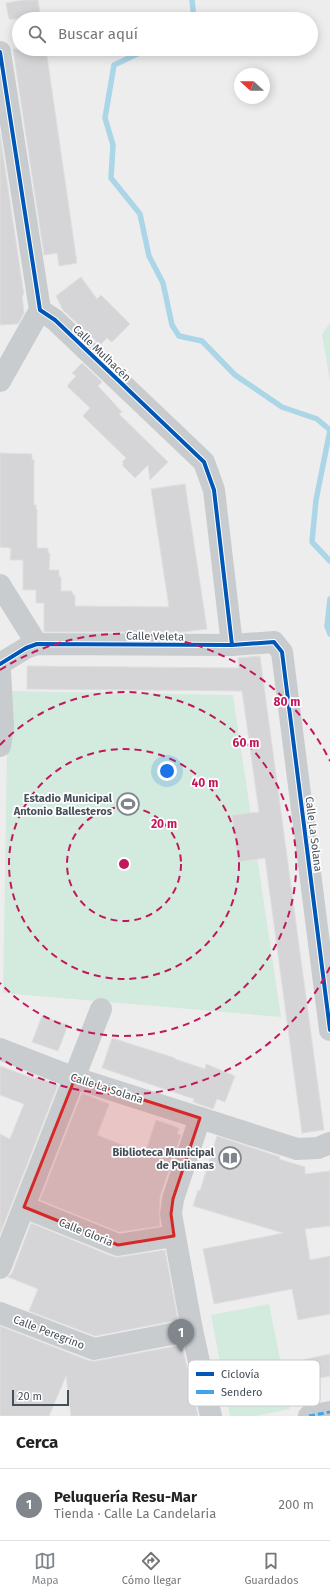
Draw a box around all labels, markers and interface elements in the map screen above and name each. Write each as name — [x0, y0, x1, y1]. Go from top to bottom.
search box — [12, 12, 318, 56]
icon: search — [26, 23, 48, 45]
text: Buscar aquí — [58, 25, 138, 43]
north arrow — [234, 68, 270, 104]
street label: Calle Mulhacén — [70, 323, 133, 384]
street label: Calle Veleta — [126, 629, 184, 644]
text: 80 m — [274, 695, 300, 709]
text: 60 m — [233, 736, 259, 750]
your location — [157, 761, 177, 781]
text: 40 m — [192, 776, 218, 790]
sports icon: Estadio Municipal Antonio Ballesteros — [115, 791, 141, 817]
place label: Estadio Municipal Antonio Ballesteros — [13, 792, 113, 818]
street label: Calle La Solana — [302, 796, 325, 872]
text: 20 m — [151, 817, 177, 831]
centre of rings — [117, 857, 131, 871]
street label: Calle La Solana — [69, 1071, 145, 1106]
library icon: Biblioteca Municipal de Pulianas — [217, 1145, 243, 1171]
place label: Biblioteca Municipal de Pulianas — [112, 1146, 215, 1172]
street label: Calle Gloria — [57, 1216, 115, 1249]
street label: Calle Peregrino — [11, 1313, 86, 1352]
pin: 1 — [168, 1319, 194, 1352]
legend — [188, 1360, 320, 1406]
text: Ciclovía — [221, 1368, 260, 1381]
text: Sendero — [221, 1386, 262, 1399]
scale bar — [12, 1388, 69, 1407]
text: 20 m — [18, 1390, 42, 1403]
text: Cerca — [16, 1432, 58, 1453]
text: Peluquería Resu-Mar — [54, 1488, 197, 1506]
text: 1 — [26, 1497, 32, 1512]
text: 200 m — [278, 1497, 314, 1512]
text: Tienda · Calle La Candelaria — [54, 1506, 216, 1521]
tab: Mapa — [32, 1550, 59, 1587]
tab: Cómo llegar — [122, 1550, 181, 1587]
tab: Guardados — [244, 1550, 298, 1587]

